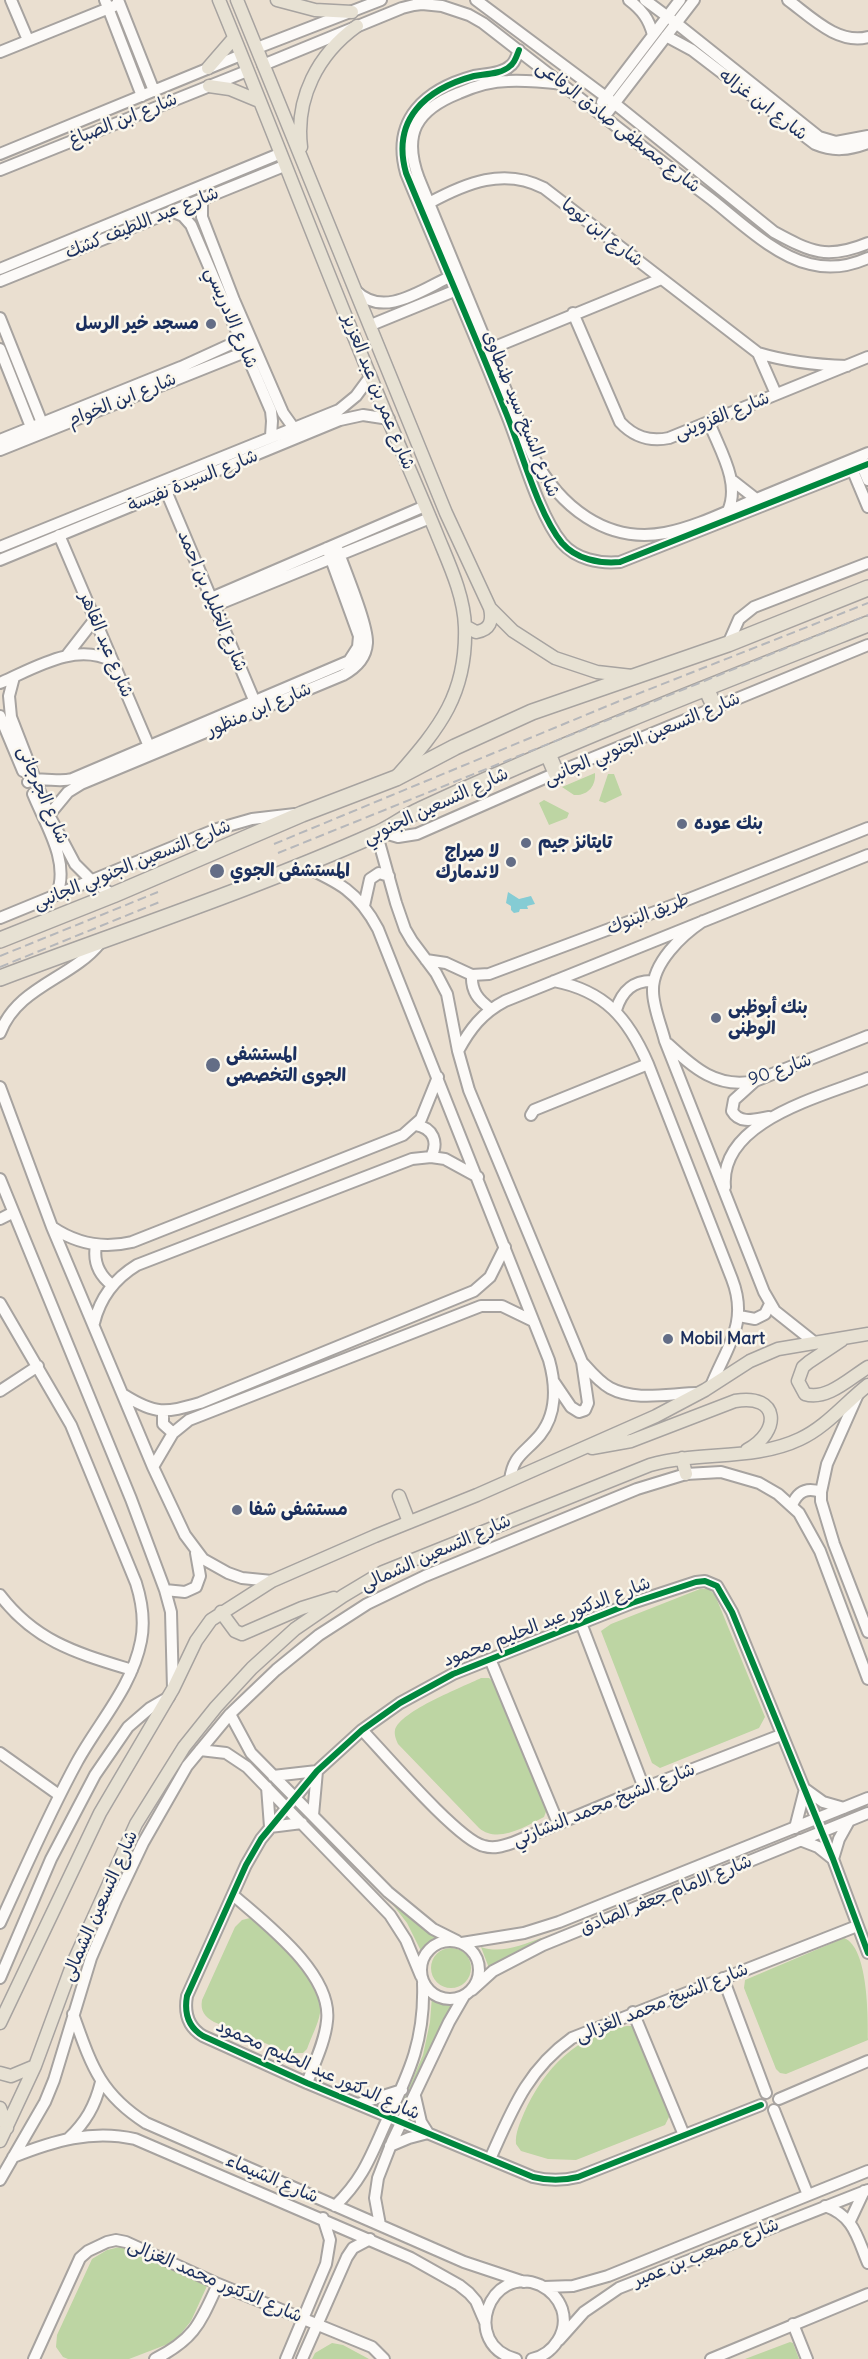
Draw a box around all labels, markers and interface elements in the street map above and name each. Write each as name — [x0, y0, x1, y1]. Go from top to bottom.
street label: شارع مصطفى صادق الرفاعى — [531, 56, 705, 198]
street label: شارع ابن غزاله — [714, 65, 812, 145]
street label: شارع ابن الصباغ — [65, 88, 181, 152]
street label: شارع عبد اللطيف كشك — [62, 182, 222, 264]
street label: شارع ابن توما — [557, 194, 647, 272]
street label: شارع الادريسي — [200, 264, 262, 372]
street label: شارع عمر بن عبد العزيز — [337, 311, 419, 473]
place label: مسجد خير الرسل — [76, 313, 199, 335]
marker: مسجد خير الرسل — [204, 317, 218, 331]
street label: شارع الشيخ سيد طنطاوى — [478, 328, 564, 500]
street label: شارع ابن الخوام — [64, 368, 180, 432]
street label: شارع القزوينى — [671, 387, 773, 445]
street label: شارع السيدة نفيسة — [125, 445, 261, 517]
street label: شارع الخليل بن احمد — [172, 527, 252, 675]
street label: شارع عبد القاهر — [74, 589, 138, 701]
street label: شارع ابن منظور — [203, 678, 315, 742]
street label: شارع التسعين الجنوبي الجانبى — [540, 688, 744, 790]
street label: شارع الجرجانى — [13, 743, 73, 847]
street label: شارع التسعين الجنوبي — [360, 763, 512, 849]
place label: بنك عوده — [694, 813, 763, 835]
street label: شارع التسعين الجنوبي الجانبى — [30, 815, 234, 915]
marker: بنك عوده — [675, 817, 689, 831]
place label: تايتانز جيم — [538, 832, 612, 854]
marker: تايتانز جيم — [519, 836, 533, 850]
place label: لا ميراج لاندمارك — [436, 841, 499, 884]
marker: لا ميراج لاندمارك — [504, 855, 518, 869]
place label: المستشفى الجوي — [230, 860, 350, 882]
marker: المستشفى الجوي — [208, 862, 226, 880]
street label: طريق البنوك — [604, 888, 692, 940]
place label: بنك أبوظبى الوطنى — [728, 997, 808, 1040]
marker: بنك أبوظبى الوطنى — [709, 1011, 723, 1025]
place label: المستشفى الجوى التخصصى — [226, 1044, 346, 1086]
street label: شارع 90 — [746, 1049, 814, 1091]
marker: المستشفى الجوى التخصصى — [204, 1056, 222, 1074]
place label: Mobil Mart — [680, 1328, 765, 1350]
marker: Mobil Mart — [661, 1332, 675, 1346]
place label: مستشفى شفا — [249, 1499, 348, 1521]
marker: مستشفى شفا — [230, 1503, 244, 1517]
street label: شارع التسعين الشمالى — [357, 1510, 515, 1596]
street label: شارع الدكتور عبد الحليم محمود — [440, 1572, 654, 1672]
street label: شارع الشيخ محمد النشارتي — [510, 1758, 698, 1852]
street label: شارع التسعين الشمالى — [57, 1827, 143, 1985]
street label: شارع الامام جعفر الصادق — [577, 1851, 755, 1939]
street label: شارع الشيخ محمد الغزالى — [573, 1958, 751, 2048]
street label: شارع الدكتور عبد الحليم محمود — [213, 2015, 423, 2125]
street label: شارع الشيماء — [222, 2150, 322, 2208]
street label: شارع مصعب بن عمير — [630, 2214, 782, 2292]
street label: شارع الدكتور محمد الغزالى — [124, 2234, 306, 2328]

